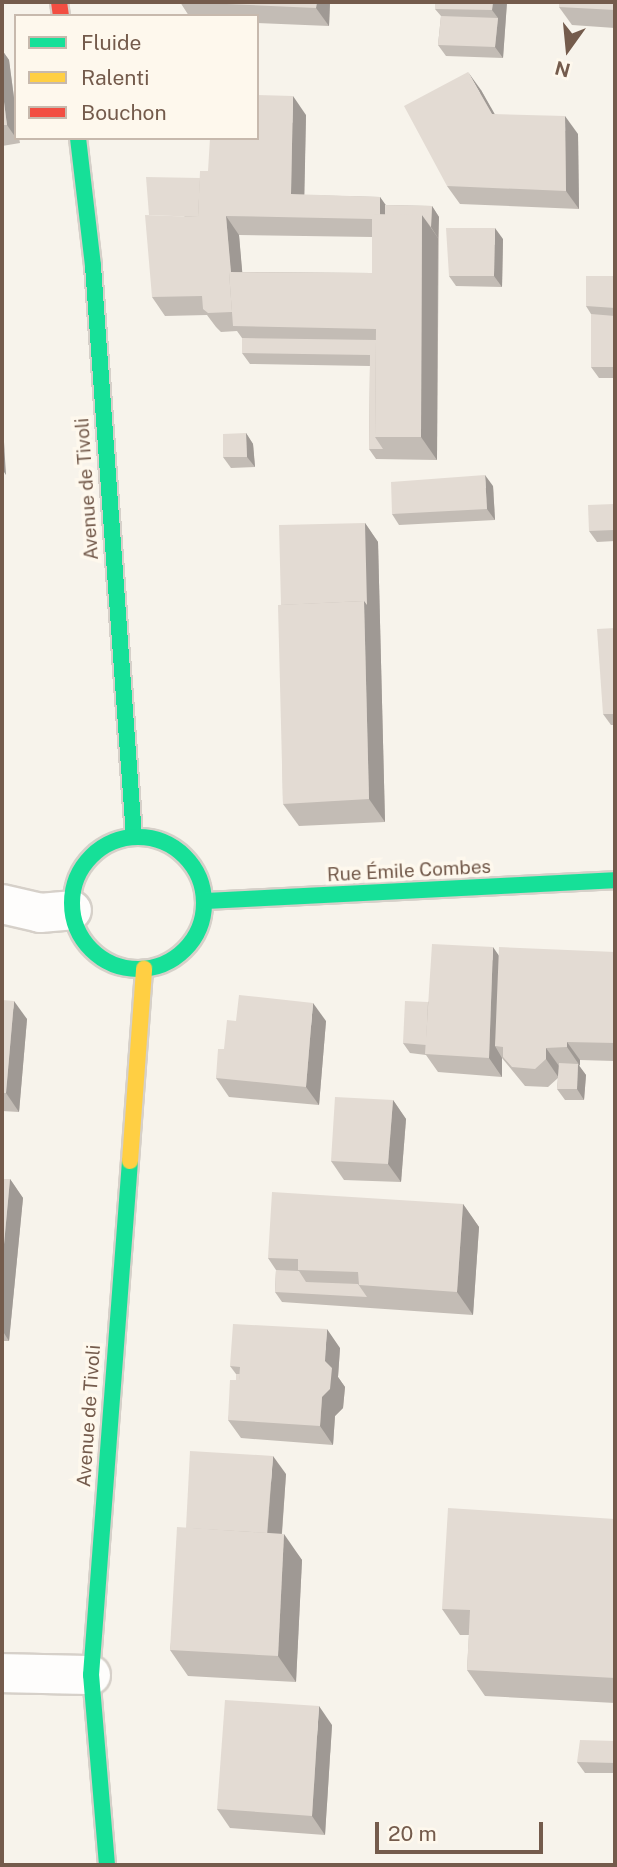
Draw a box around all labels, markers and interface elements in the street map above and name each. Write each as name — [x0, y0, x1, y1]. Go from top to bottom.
legend — [14, 14, 259, 140]
north arrow — [533, 14, 603, 84]
text: Fluide — [81, 30, 141, 55]
text: N — [553, 57, 573, 82]
text: Ralenti — [81, 65, 149, 90]
text: Bouchon — [81, 100, 167, 125]
street label: Avenue de Tivoli — [71, 417, 103, 561]
street label: Rue Émile Combes — [326, 855, 492, 887]
street label: Avenue de Tivoli — [73, 1344, 105, 1488]
scale bar — [379, 1808, 547, 1852]
text: 20 m — [388, 1821, 437, 1846]

